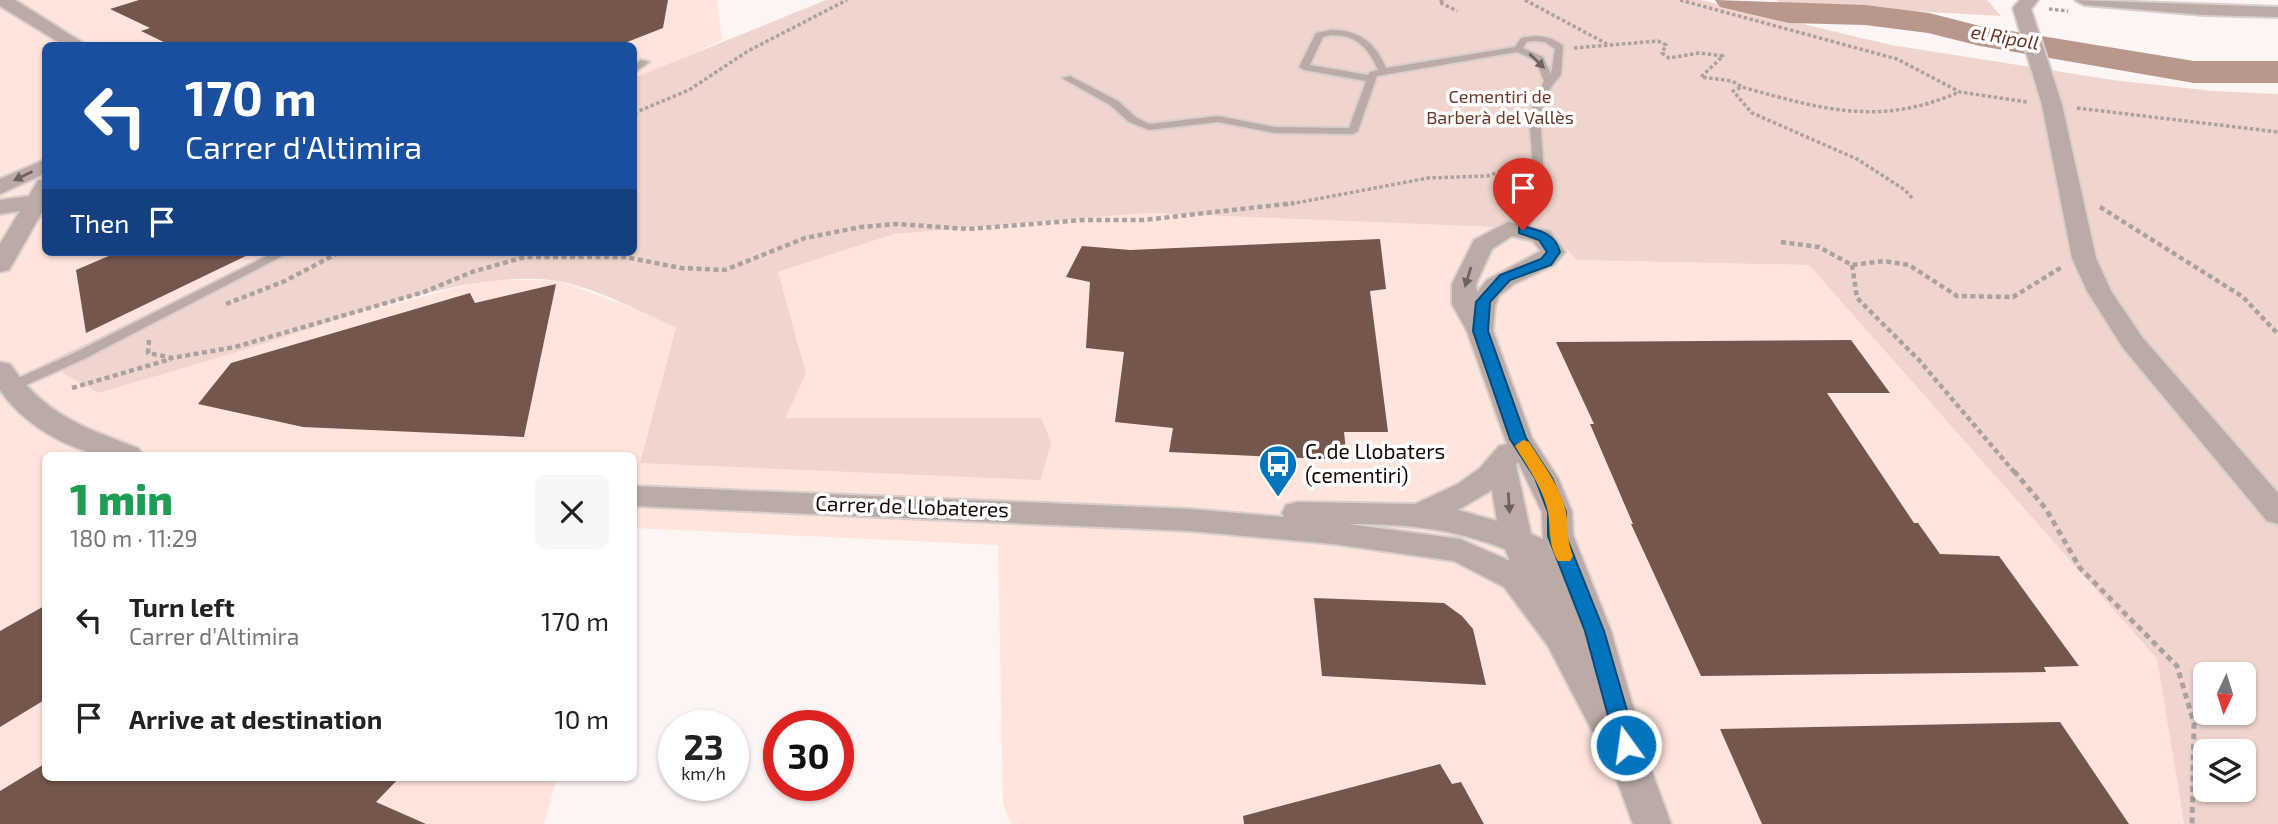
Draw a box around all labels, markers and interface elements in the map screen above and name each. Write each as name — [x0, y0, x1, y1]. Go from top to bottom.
water label: el Ripoll — [1969, 19, 2041, 54]
one-way arrow — [1529, 53, 1546, 69]
text: 170 m — [185, 67, 317, 126]
icon: left — [70, 70, 161, 161]
park label: Cementiri de Barberà del Vallès — [1426, 85, 1574, 128]
text: Carrer d'Altimira — [185, 127, 422, 165]
pin — [1493, 158, 1553, 230]
icon: arrive — [1504, 169, 1542, 207]
one-way arrow — [13, 170, 33, 182]
icon: arrive — [143, 203, 181, 241]
text: Then — [70, 207, 129, 238]
one-way arrow — [1463, 266, 1473, 287]
place label: C. de Llobaters (cementiri) — [1305, 438, 1445, 487]
bus stop icon: C. de Llobaters (cementiri) — [1257, 443, 1299, 498]
text: 1 min — [70, 473, 173, 523]
button: close — [535, 475, 609, 549]
street label: Carrer de Llobateres — [815, 490, 1009, 521]
one-way arrow — [1504, 492, 1515, 514]
text: 180 m · 11:29 — [70, 524, 198, 552]
text: Turn left — [129, 591, 235, 622]
icon: left — [70, 601, 108, 639]
text: 170 m — [541, 605, 609, 636]
text: Carrer d'Altimira — [129, 622, 299, 650]
north arrow — [2193, 662, 2256, 724]
map controls — [2193, 662, 2256, 802]
icon: arrive — [70, 699, 108, 737]
text: Arrive at destination — [129, 703, 382, 734]
text: 10 m — [554, 703, 609, 734]
position arrow — [1589, 708, 1663, 782]
speed limit sign: 30 — [763, 710, 854, 801]
text: 23 — [683, 725, 724, 767]
button: layers — [2193, 739, 2256, 802]
text: km/h — [681, 762, 726, 784]

